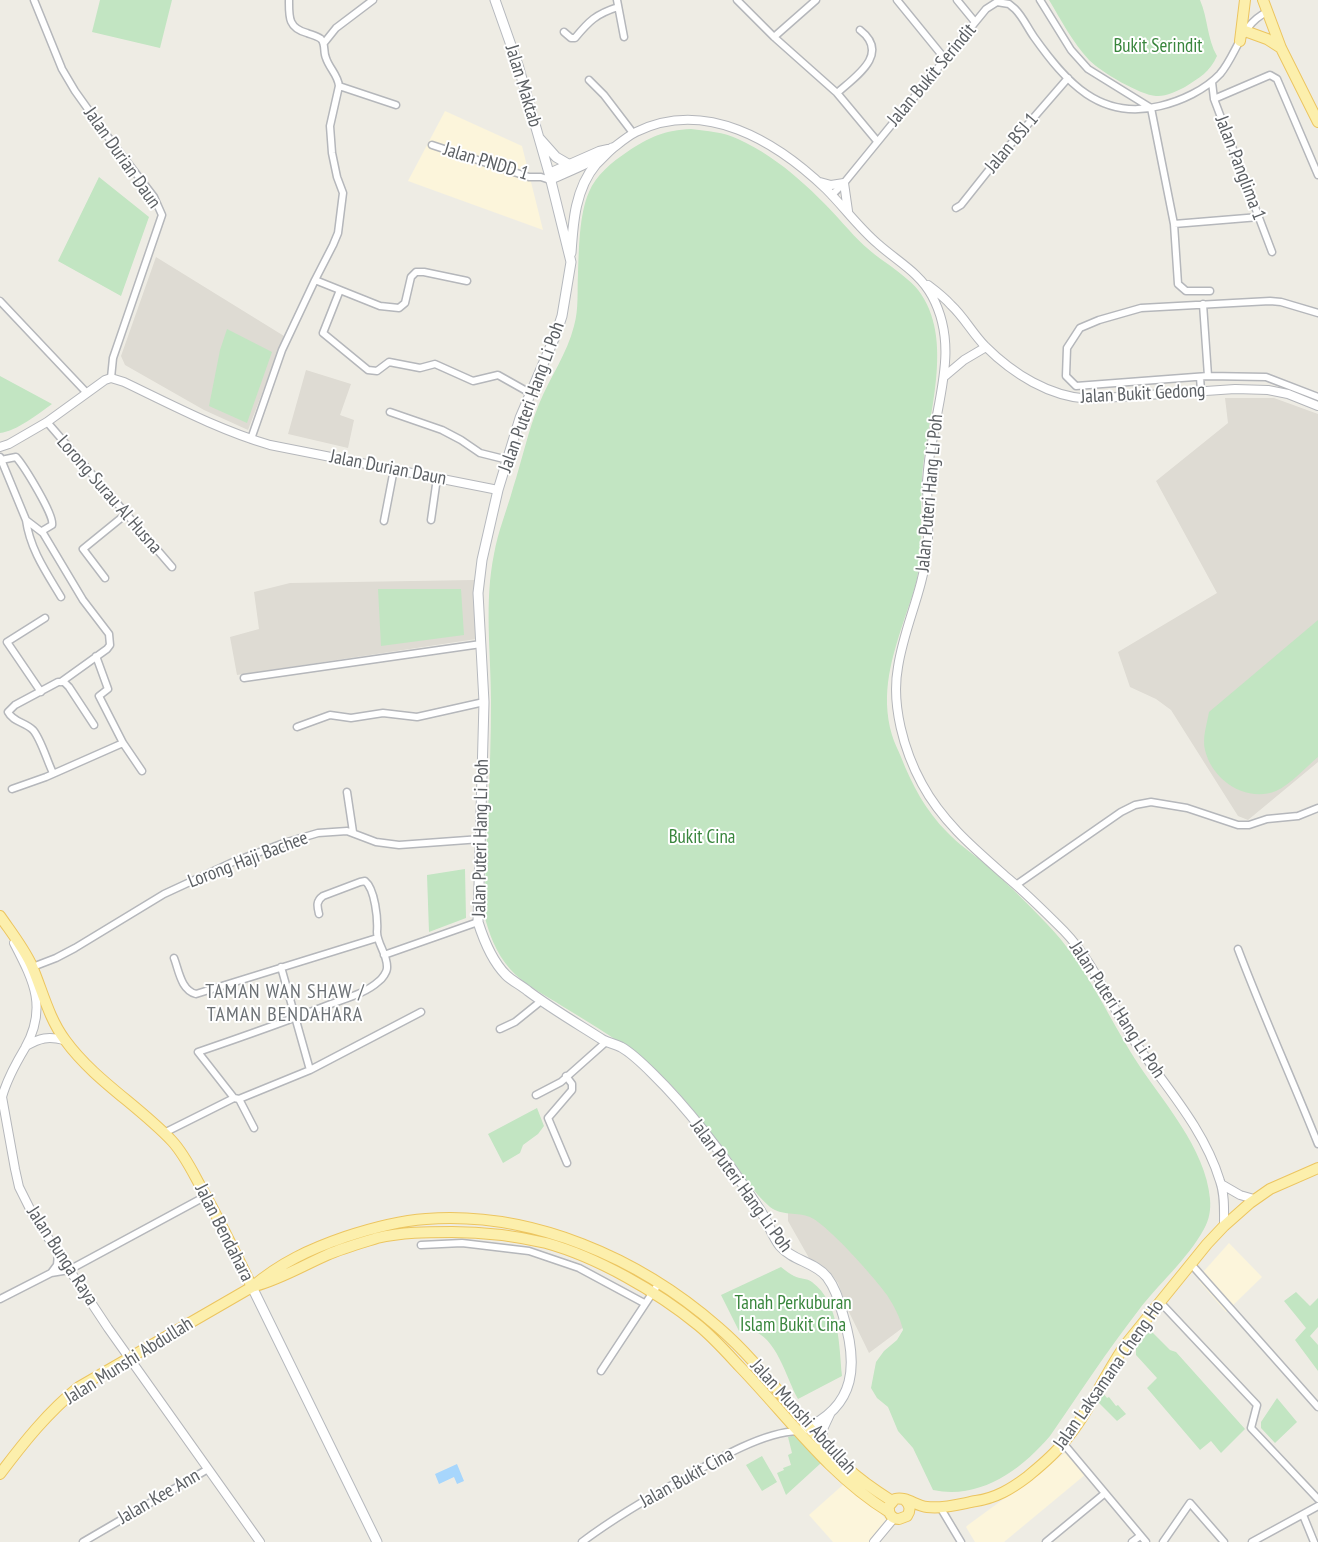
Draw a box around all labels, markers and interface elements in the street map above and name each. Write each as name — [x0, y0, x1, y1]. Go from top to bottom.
street label: Jalan Bukit Serindit — [883, 20, 981, 130]
park label: Bukit Serindit — [1113, 36, 1203, 58]
street label: Jalan Maktab — [500, 42, 546, 130]
street label: Jalan Durian Daun — [79, 103, 165, 213]
street label: Jalan BSJ 1 — [981, 109, 1043, 177]
street label: Jalan Panglima 1 — [1210, 113, 1270, 223]
street label: Jalan PNDD 1 — [441, 138, 531, 186]
street label: Jalan Puteri Hang Li Poh — [494, 319, 570, 475]
street label: Jalan Bukit Gedong — [1080, 379, 1206, 409]
street label: Jalan Puteri Hang Li Poh — [912, 413, 948, 573]
street label: Lorong Surau Al Husna — [52, 431, 166, 559]
street label: Jalan Durian Daun — [328, 446, 448, 490]
street label: Jalan Puteri Hang Li Poh — [468, 759, 494, 917]
street label: Lorong Haji Bachee — [185, 827, 311, 893]
park label: Bukit Cina — [669, 827, 735, 849]
street label: Jalan Puteri Hang Li Poh — [1064, 937, 1170, 1083]
district label: TAMAN WAN SHAW / TAMAN BENDAHARA — [203, 980, 367, 1027]
street label: Jalan Puteri Hang Li Poh — [685, 1115, 797, 1257]
street label: Jalan Bendahara — [190, 1180, 258, 1286]
street label: Jalan Bunga Raya — [22, 1202, 102, 1310]
park label: Tanah Perkuburan Islam Bukit Cina — [734, 1293, 852, 1337]
street label: Jalan Laksamana Cheng Ho — [1049, 1296, 1169, 1454]
street label: Jalan Munshi Abdullah — [61, 1312, 197, 1410]
street label: Jalan Munshi Abdullah — [745, 1355, 861, 1479]
street label: Jalan Bukit Cina — [636, 1443, 738, 1513]
street label: Jalan Kee Ann — [114, 1465, 204, 1529]

